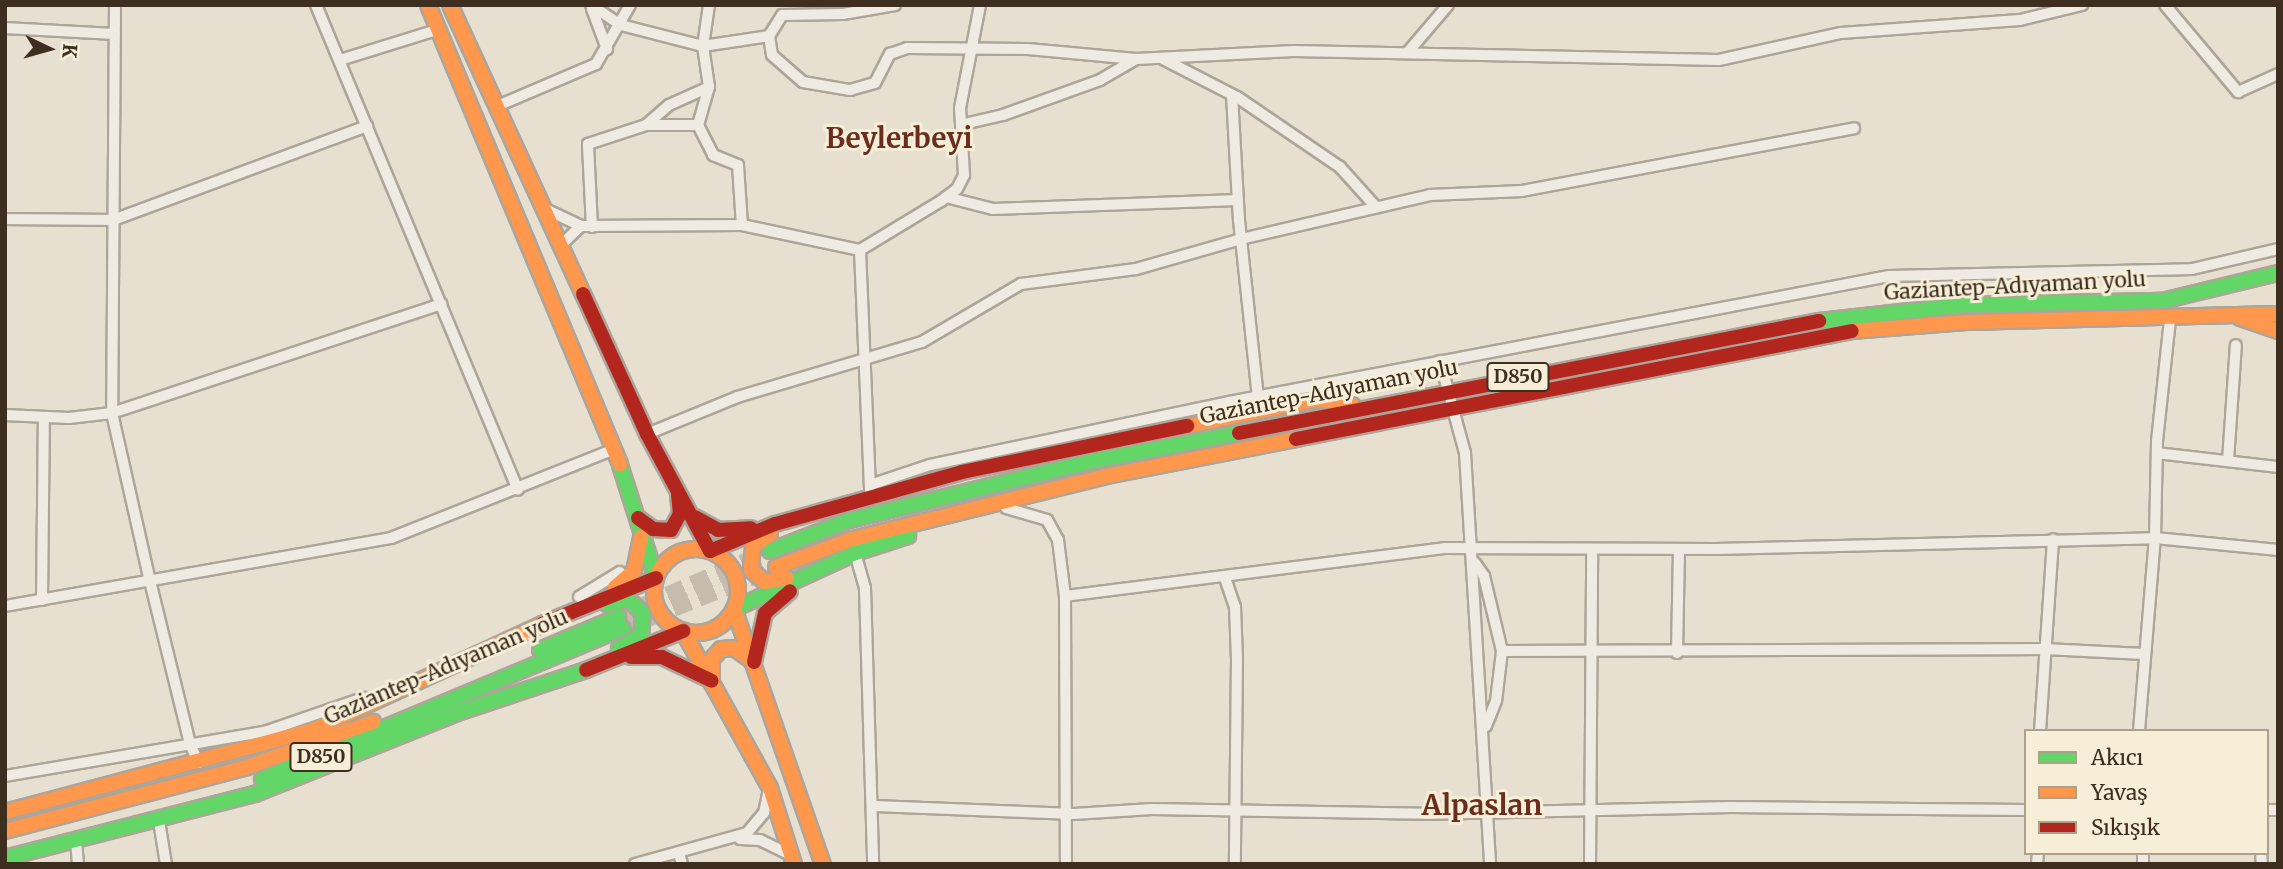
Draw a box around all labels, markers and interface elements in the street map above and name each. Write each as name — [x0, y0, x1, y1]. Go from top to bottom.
north arrow — [14, 14, 84, 84]
text: K — [57, 43, 82, 59]
district label: Beylerbeyi — [825, 121, 973, 155]
street label: Gaziantep-Adıyaman yolu — [1883, 267, 2147, 305]
street label: Gaziantep-Adıyaman yolu — [1198, 355, 1460, 429]
road number: D850 — [1485, 362, 1551, 392]
street label: Gaziantep-Adıyaman yolu — [320, 604, 572, 730]
legend — [2024, 729, 2269, 855]
road number: D850 — [288, 742, 354, 772]
text: Akıcı — [2091, 744, 2143, 771]
text: Yavaş — [2091, 779, 2148, 806]
district label: Alpaslan — [1422, 788, 1542, 822]
text: Sıkışık — [2091, 814, 2160, 841]

